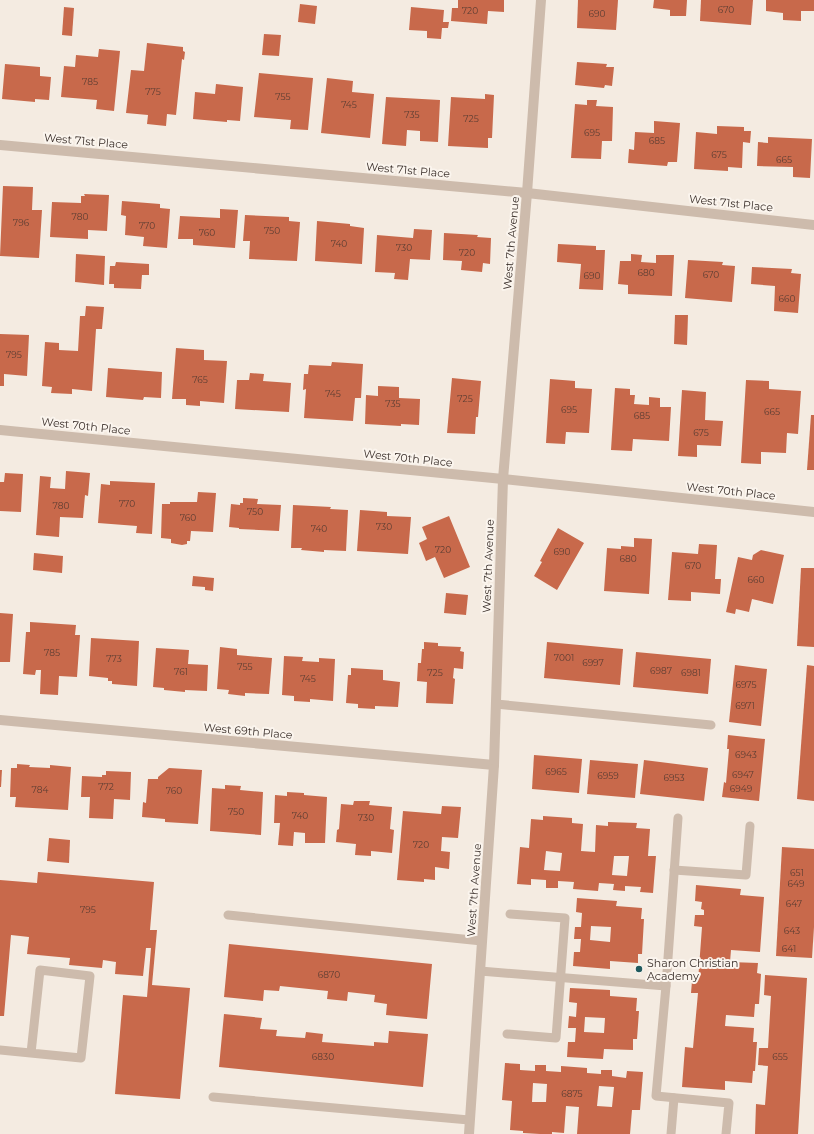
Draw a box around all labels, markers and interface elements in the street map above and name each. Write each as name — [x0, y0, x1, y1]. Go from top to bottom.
house number: 670 — [718, 4, 734, 15]
house number: 720 — [462, 5, 478, 16]
house number: 690 — [589, 8, 606, 19]
house number: 785 — [82, 76, 98, 87]
house number: 775 — [145, 86, 161, 97]
house number: 755 — [275, 91, 291, 102]
house number: 745 — [341, 99, 357, 110]
house number: 735 — [404, 109, 420, 120]
house number: 725 — [463, 113, 479, 124]
house number: 695 — [584, 127, 600, 138]
street label: West 71st Place — [43, 130, 129, 152]
house number: 685 — [649, 135, 665, 146]
house number: 675 — [711, 149, 727, 160]
house number: 665 — [776, 154, 792, 165]
street label: West 71st Place — [365, 159, 451, 181]
street label: West 71st Place — [688, 192, 774, 214]
street label: West 7th Avenue — [500, 195, 522, 290]
house number: 780 — [72, 211, 88, 222]
house number: 796 — [13, 217, 30, 228]
house number: 770 — [139, 220, 155, 231]
house number: 750 — [264, 225, 280, 236]
house number: 760 — [199, 227, 215, 238]
house number: 740 — [331, 238, 347, 249]
house number: 730 — [396, 242, 412, 253]
house number: 720 — [459, 247, 475, 258]
house number: 680 — [637, 267, 655, 278]
house number: 670 — [703, 269, 719, 280]
house number: 690 — [584, 270, 601, 281]
house number: 660 — [779, 293, 796, 304]
house number: 795 — [6, 349, 22, 360]
house number: 765 — [192, 374, 208, 385]
house number: 745 — [325, 388, 341, 399]
house number: 725 — [457, 393, 473, 404]
house number: 735 — [385, 398, 401, 409]
house number: 695 — [561, 404, 577, 415]
house number: 665 — [764, 406, 780, 417]
house number: 685 — [634, 410, 650, 421]
street label: West 70th Place — [41, 414, 132, 438]
house number: 675 — [693, 427, 709, 438]
street label: West 70th Place — [363, 446, 454, 470]
street label: West 70th Place — [686, 479, 777, 503]
house number: 770 — [119, 498, 135, 509]
house number: 780 — [53, 500, 69, 511]
house number: 750 — [247, 506, 263, 517]
house number: 760 — [180, 512, 196, 523]
street label: West 7th Avenue — [479, 519, 497, 613]
house number: 730 — [376, 521, 392, 532]
house number: 740 — [311, 523, 327, 534]
house number: 720 — [435, 544, 451, 555]
house number: 690 — [554, 546, 571, 557]
house number: 680 — [619, 553, 637, 564]
house number: 670 — [685, 560, 701, 571]
house number: 660 — [748, 574, 765, 585]
house number: 785 — [44, 647, 60, 658]
house number: 7001 — [554, 652, 574, 663]
house number: 773 — [106, 653, 122, 664]
house number: 6997 — [582, 657, 604, 668]
house number: 755 — [237, 661, 253, 672]
house number: 6987 — [650, 665, 672, 676]
house number: 761 — [174, 666, 188, 677]
house number: 725 — [427, 667, 443, 678]
house number: 6981 — [681, 667, 701, 678]
house number: 745 — [300, 673, 316, 684]
house number: 6975 — [735, 679, 757, 690]
house number: 6971 — [735, 700, 755, 711]
street label: West 69th Place — [203, 720, 293, 742]
house number: 6943 — [735, 749, 757, 760]
house number: 6965 — [545, 766, 567, 777]
house number: 6947 — [732, 769, 754, 780]
house number: 6959 — [597, 770, 619, 781]
house number: 6953 — [663, 772, 685, 783]
house number: 772 — [98, 781, 114, 792]
house number: 6949 — [730, 783, 753, 794]
house number: 784 — [32, 784, 48, 795]
house number: 760 — [166, 785, 182, 796]
house number: 750 — [228, 806, 244, 817]
house number: 740 — [292, 810, 308, 821]
house number: 730 — [358, 812, 374, 823]
house number: 720 — [413, 839, 429, 850]
street label: West 7th Avenue — [464, 842, 484, 937]
house number: 651 — [790, 867, 804, 878]
house number: 649 — [788, 878, 805, 889]
house number: 647 — [786, 898, 802, 909]
house number: 795 — [80, 904, 96, 915]
house number: 643 — [784, 925, 800, 936]
house number: 641 — [782, 943, 796, 954]
place label: Sharon Christian Academy — [647, 956, 738, 983]
marker: Sharon Christian Academy — [634, 964, 644, 974]
house number: 6870 — [318, 969, 340, 980]
house number: 6830 — [312, 1051, 334, 1062]
house number: 655 — [772, 1051, 788, 1062]
house number: 6875 — [561, 1088, 583, 1099]

